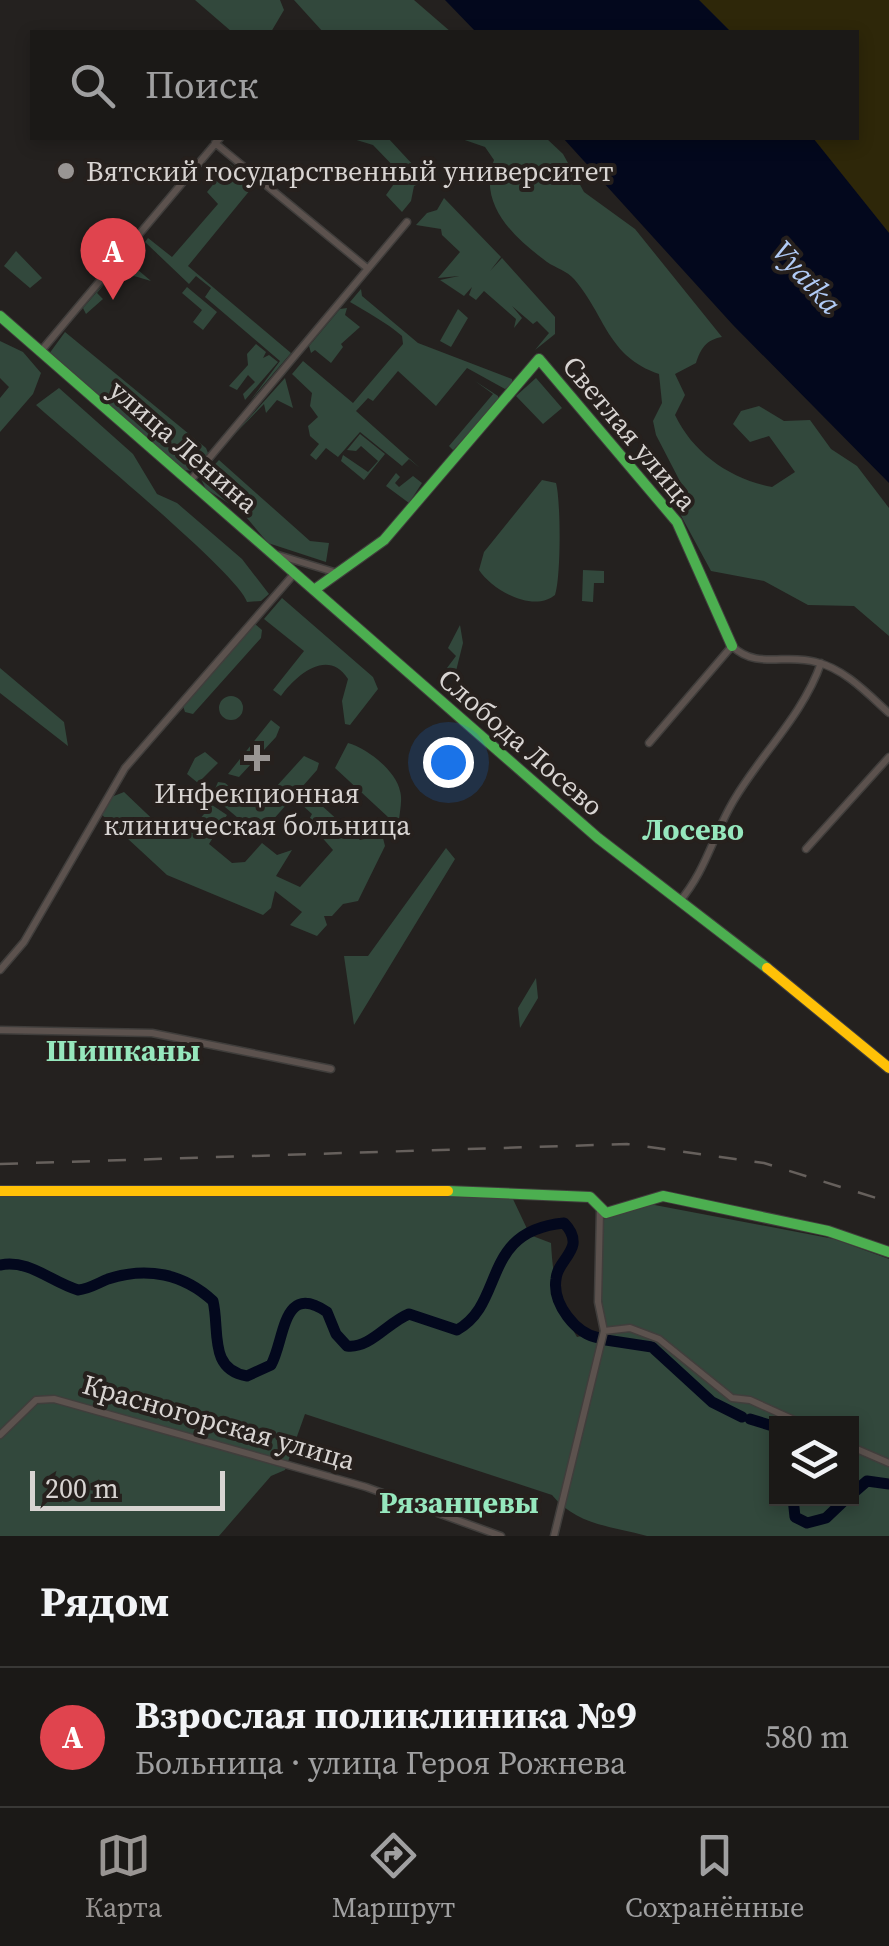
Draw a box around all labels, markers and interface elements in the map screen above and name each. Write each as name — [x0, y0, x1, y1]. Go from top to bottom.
search box — [30, 30, 859, 140]
icon: search — [65, 58, 120, 113]
text: Поиск — [145, 59, 258, 111]
place label: Вятский государственный университет — [86, 152, 614, 190]
marker: Вятский государственный университет — [55, 160, 77, 182]
pin: A — [80, 218, 146, 300]
water label: Vyatka — [763, 231, 851, 323]
street label: Светлая улица — [554, 348, 706, 519]
street label: улица Ленина — [101, 371, 267, 522]
street label: Слобода Лосево — [430, 660, 612, 824]
your location — [423, 737, 474, 788]
marker: Инфекционная клиническая больница — [244, 745, 270, 771]
place label: Инфекционная клиническая больница — [103, 774, 411, 844]
district label: Лосево — [642, 809, 744, 850]
district label: Шишканы — [46, 1030, 200, 1071]
street label: Красногорская улица — [78, 1365, 360, 1479]
map controls — [769, 1416, 859, 1506]
button: layers — [769, 1416, 859, 1506]
scale bar — [30, 1466, 225, 1510]
text: 200 m — [45, 1469, 119, 1507]
district label: Рязанцевы — [379, 1482, 539, 1523]
text: Рядом — [40, 1572, 169, 1630]
text: Взрослая поликлиника №9 — [135, 1689, 637, 1741]
text: A — [62, 1715, 83, 1759]
text: 580 m — [765, 1715, 849, 1759]
text: Больница · улица Героя Рожнева — [135, 1741, 626, 1785]
tab: Карта — [85, 1828, 162, 1926]
tab: Маршрут — [332, 1828, 455, 1926]
tab: Сохранённые — [625, 1828, 804, 1926]

